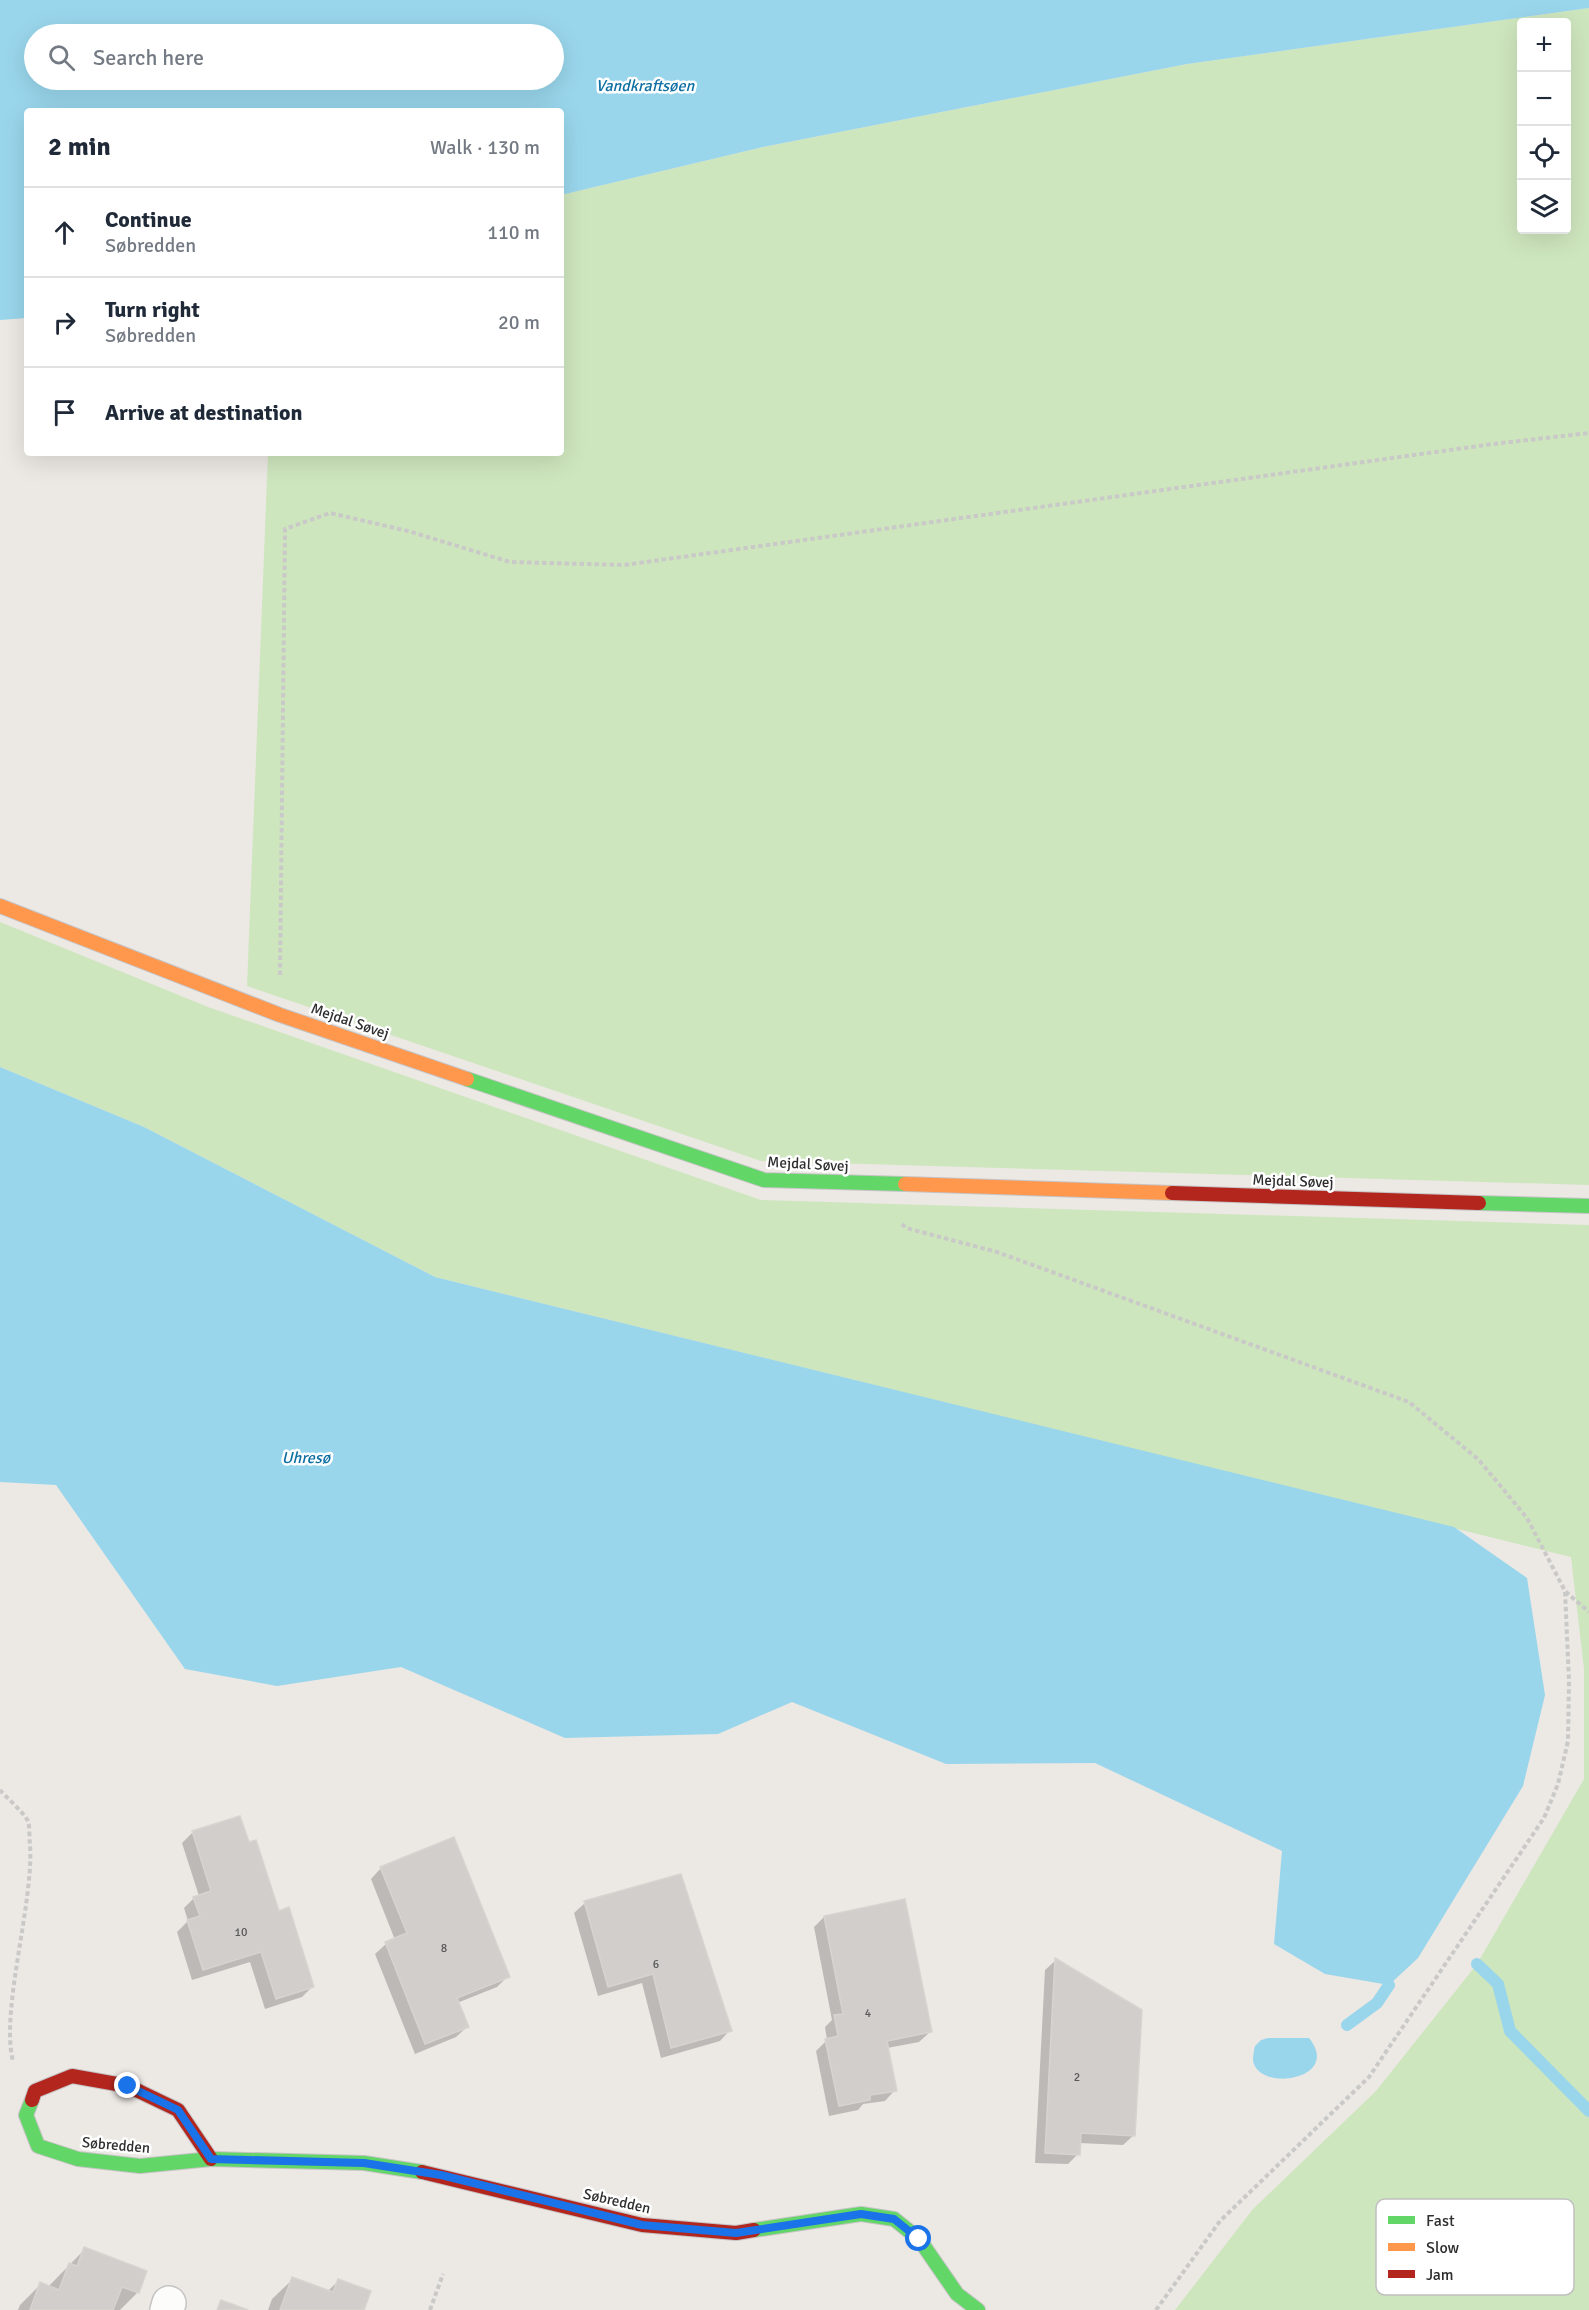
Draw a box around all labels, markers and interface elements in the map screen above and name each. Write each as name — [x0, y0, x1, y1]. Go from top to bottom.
map controls — [1517, 18, 1571, 234]
button: + — [1517, 18, 1571, 72]
search box — [24, 24, 564, 90]
icon: search — [45, 41, 78, 74]
text: Search here — [93, 44, 204, 71]
button: − — [1517, 72, 1571, 126]
water label: Vandkraftsøen — [596, 76, 695, 96]
button: locate — [1517, 126, 1571, 180]
text: 2 min — [48, 131, 111, 163]
text: Walk · 130 m — [430, 135, 540, 160]
button: layers — [1517, 180, 1571, 234]
text: Continue — [105, 206, 192, 233]
icon: ahead — [48, 216, 81, 249]
text: 110 m — [487, 220, 540, 245]
text: Søbredden — [105, 233, 196, 258]
text: Turn right — [105, 296, 200, 323]
icon: right — [48, 306, 81, 339]
text: 20 m — [498, 310, 540, 335]
text: Søbredden — [105, 323, 196, 348]
icon: arrive — [48, 396, 81, 429]
text: Arrive at destination — [105, 399, 302, 426]
street label: Mejdal Søvej — [309, 999, 391, 1043]
street label: Mejdal Søvej — [767, 1153, 849, 1175]
street label: Mejdal Søvej — [1252, 1171, 1334, 1191]
water label: Uhresø — [282, 1448, 332, 1468]
house number: 10 — [235, 1925, 247, 1940]
house number: 8 — [441, 1941, 447, 1956]
house number: 6 — [653, 1957, 659, 1972]
house number: 4 — [865, 2006, 872, 2021]
house number: 2 — [1074, 2070, 1080, 2085]
route end — [114, 2072, 140, 2098]
street label: Søbredden — [81, 2133, 151, 2157]
street label: Søbredden — [582, 2185, 652, 2217]
legend — [1376, 2199, 1574, 2295]
text: Fast — [1426, 2211, 1455, 2231]
route start — [905, 2225, 931, 2251]
text: Slow — [1426, 2238, 1460, 2258]
text: Jam — [1426, 2265, 1454, 2285]

